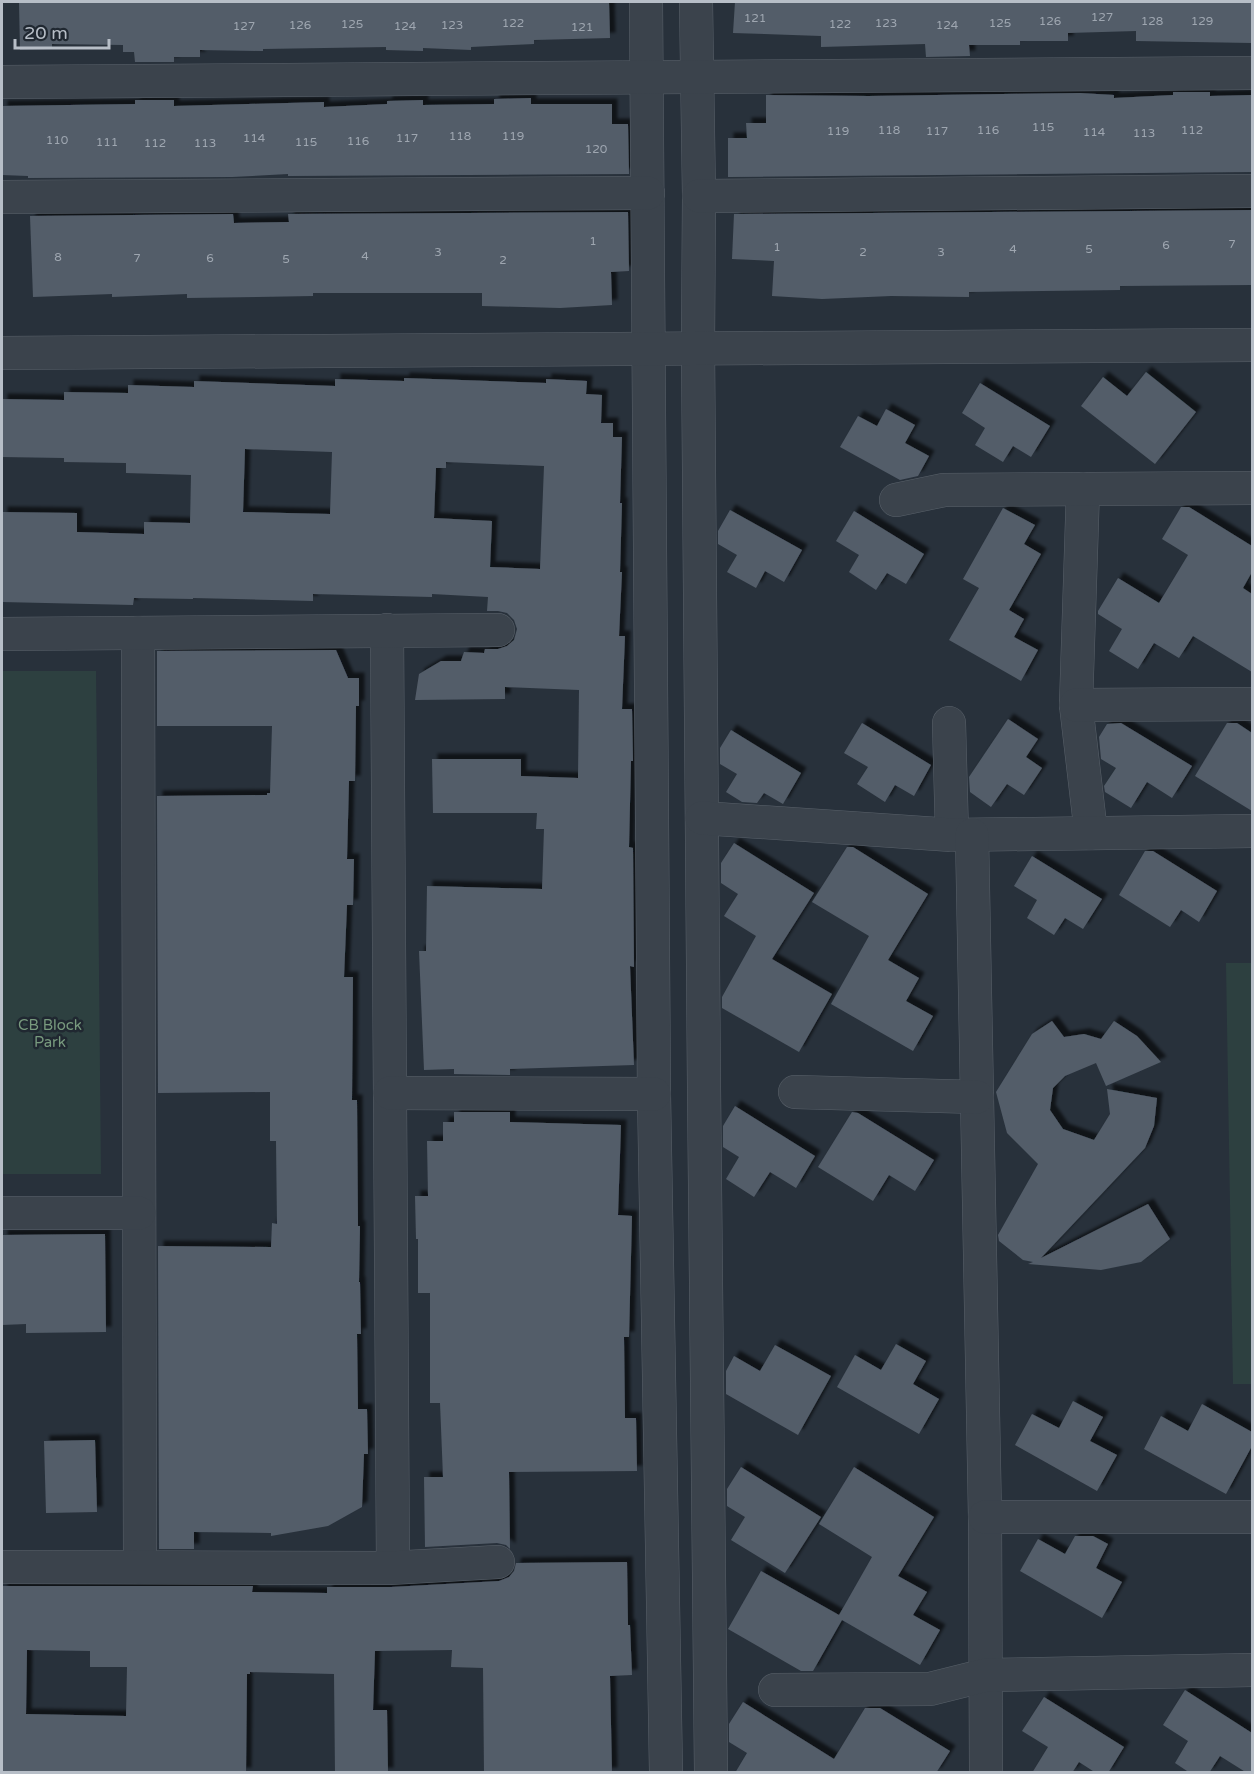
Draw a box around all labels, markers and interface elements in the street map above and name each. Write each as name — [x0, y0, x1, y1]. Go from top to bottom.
house number: 127 — [1091, 10, 1113, 24]
house number: 121 — [744, 11, 766, 25]
scale bar — [15, 12, 110, 50]
house number: 126 — [1039, 14, 1061, 28]
house number: 128 — [1141, 14, 1163, 28]
house number: 129 — [1191, 14, 1213, 28]
house number: 122 — [502, 16, 524, 30]
house number: 123 — [875, 16, 897, 30]
house number: 125 — [989, 16, 1011, 30]
house number: 125 — [341, 17, 363, 31]
house number: 122 — [829, 17, 851, 31]
house number: 126 — [289, 18, 311, 32]
house number: 123 — [441, 18, 463, 32]
house number: 124 — [936, 18, 959, 32]
house number: 127 — [233, 19, 255, 33]
house number: 124 — [394, 19, 417, 33]
house number: 121 — [571, 20, 593, 34]
text: 20 m — [24, 22, 68, 44]
house number: 115 — [1032, 120, 1054, 134]
house number: 118 — [878, 123, 900, 137]
house number: 116 — [977, 123, 999, 137]
house number: 112 — [1181, 123, 1203, 137]
house number: 119 — [827, 124, 849, 138]
house number: 117 — [926, 124, 948, 138]
house number: 114 — [1083, 125, 1106, 139]
house number: 113 — [1133, 126, 1155, 140]
house number: 118 — [449, 129, 471, 143]
house number: 119 — [502, 129, 524, 143]
house number: 114 — [243, 131, 266, 145]
house number: 117 — [396, 131, 418, 145]
house number: 110 — [46, 133, 69, 147]
house number: 116 — [347, 134, 369, 148]
house number: 111 — [96, 135, 118, 149]
house number: 115 — [295, 135, 317, 149]
house number: 112 — [144, 136, 166, 150]
house number: 113 — [194, 136, 216, 150]
house number: 120 — [585, 142, 608, 156]
house number: 1 — [589, 234, 597, 248]
house number: 7 — [1228, 237, 1236, 251]
house number: 6 — [1162, 238, 1170, 252]
house number: 1 — [773, 240, 781, 254]
house number: 4 — [1009, 242, 1017, 256]
house number: 5 — [1085, 242, 1093, 256]
house number: 3 — [434, 245, 442, 259]
house number: 2 — [859, 245, 867, 259]
house number: 3 — [937, 245, 945, 259]
house number: 4 — [361, 249, 369, 263]
house number: 8 — [54, 250, 62, 264]
house number: 7 — [133, 251, 141, 265]
house number: 6 — [206, 251, 214, 265]
house number: 5 — [282, 252, 290, 266]
house number: 2 — [499, 253, 507, 267]
park label: CB Block Park — [18, 1016, 82, 1051]

